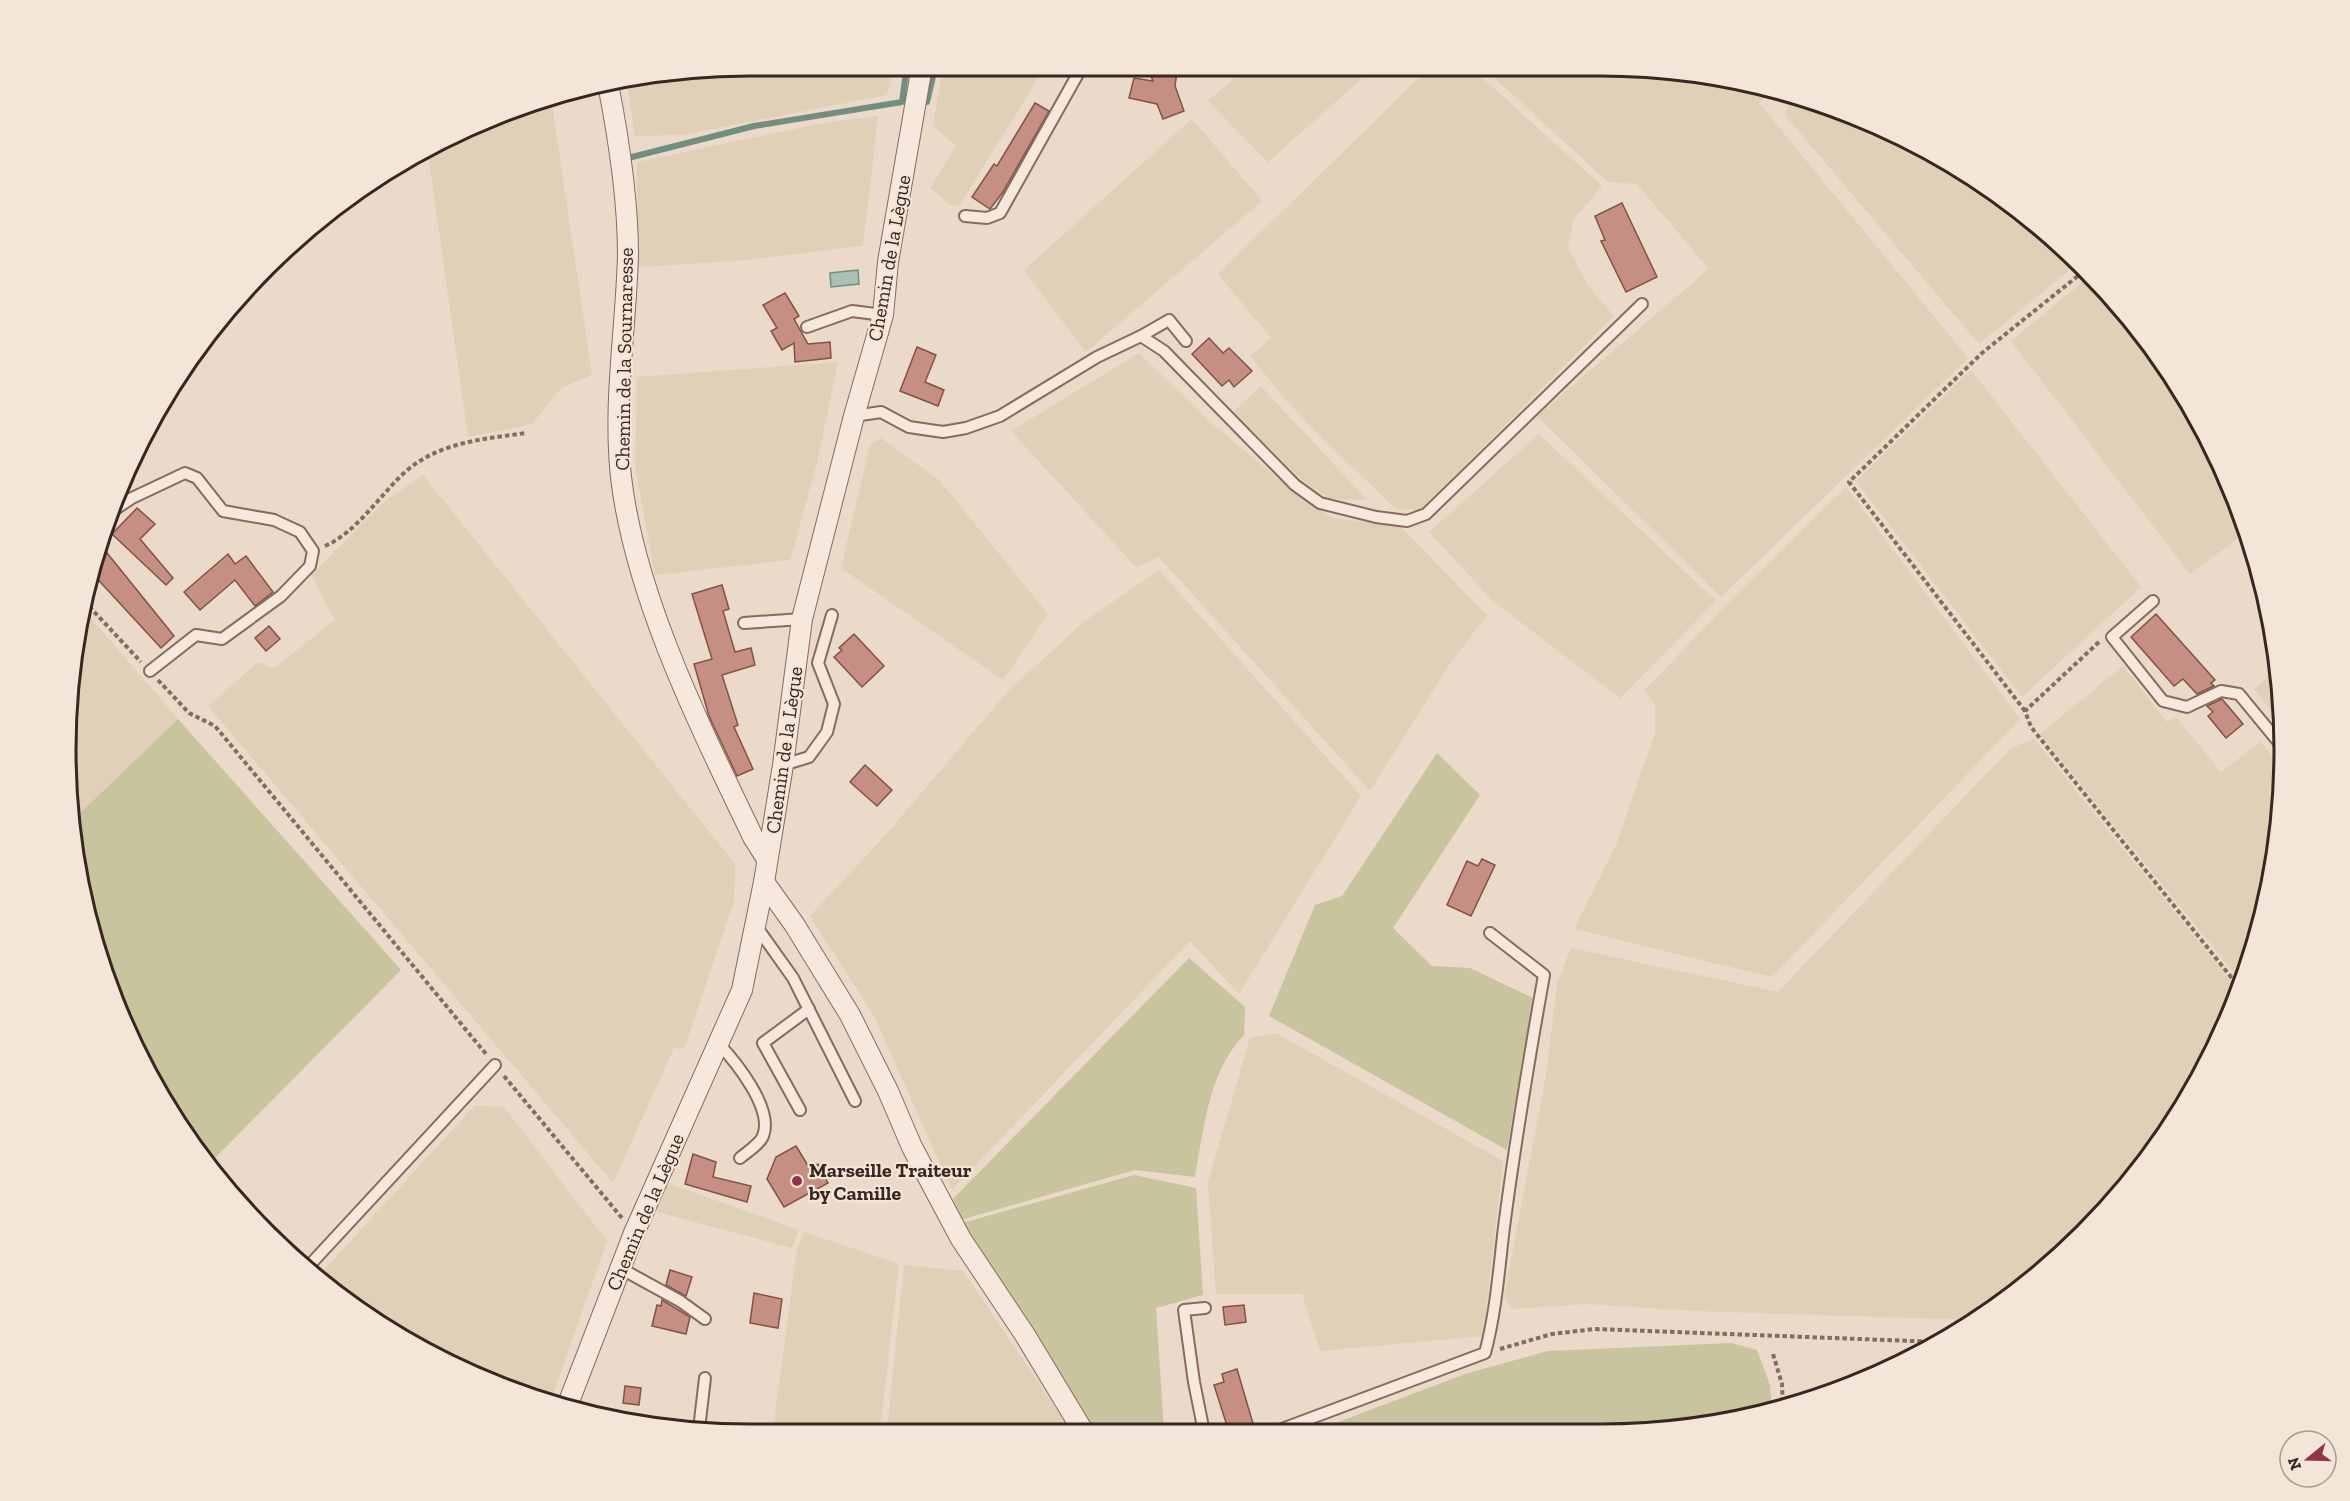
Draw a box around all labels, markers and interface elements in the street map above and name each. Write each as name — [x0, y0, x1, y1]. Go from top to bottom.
street label: Chemin de la Lègue — [863, 173, 915, 343]
street label: Chemin de la Sournaresse — [610, 247, 638, 471]
street label: Chemin de la Lègue — [760, 665, 808, 835]
street label: Chemin de la Lègue — [601, 1130, 689, 1294]
place label: Marseille Traiteur by Camille — [808, 1158, 972, 1205]
marker: Marseille Traiteur by Camille — [790, 1174, 804, 1188]
north arrow — [2278, 1429, 2338, 1489]
text: N — [2283, 1455, 2305, 1473]

